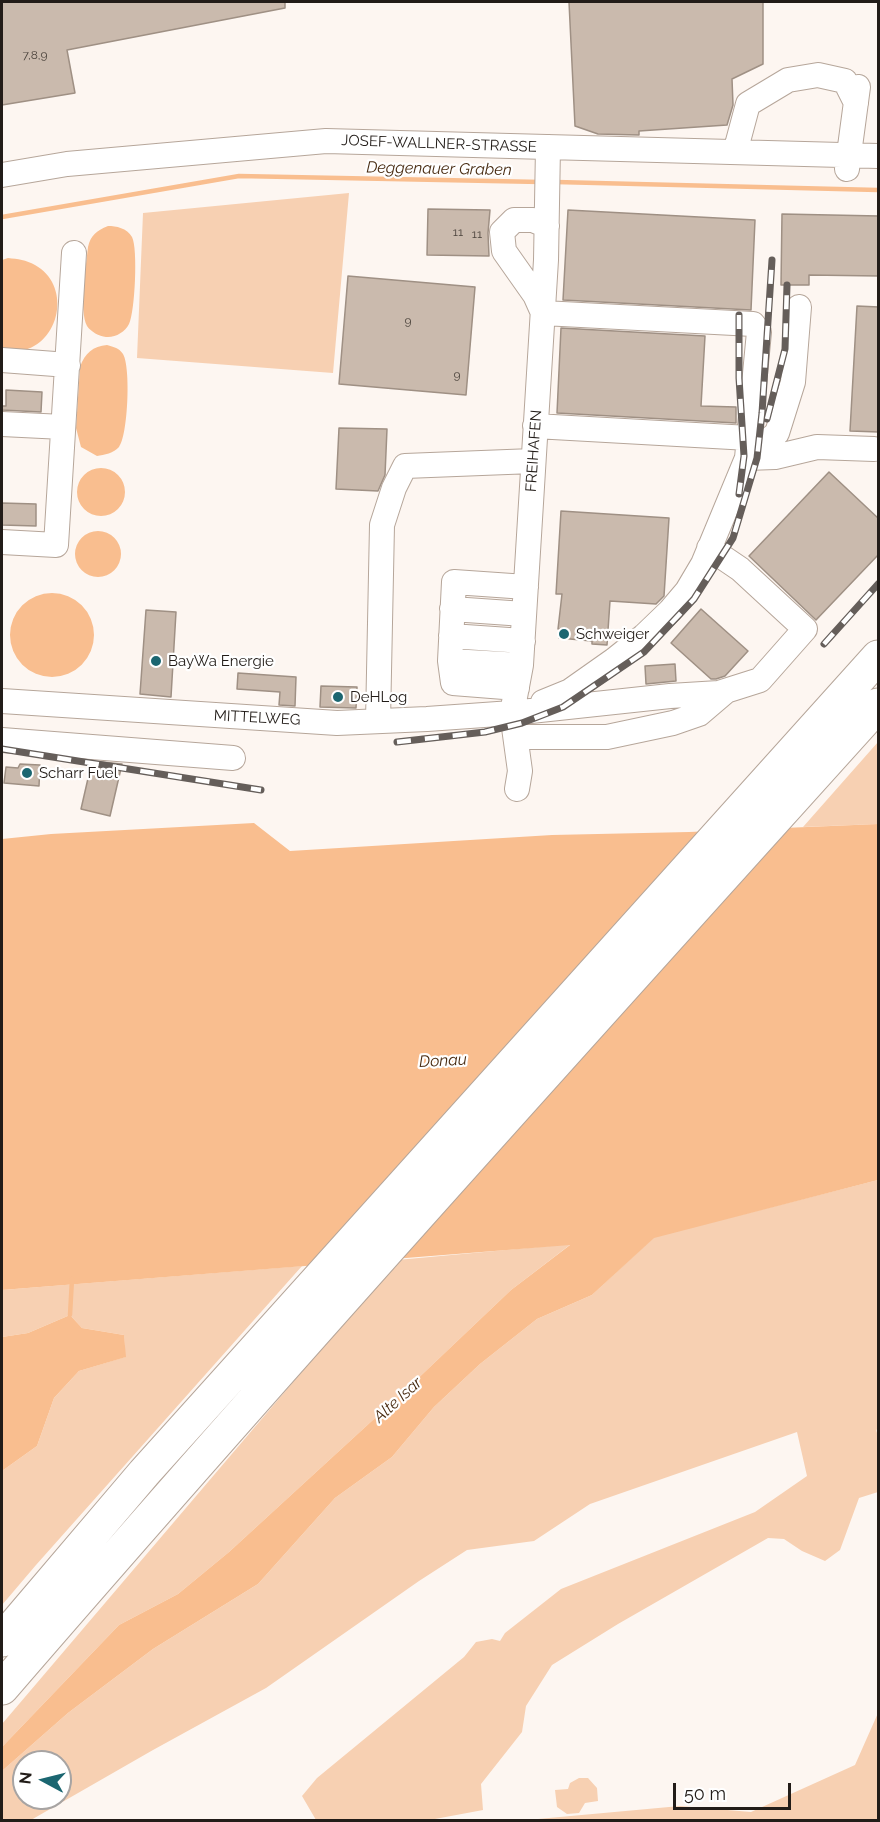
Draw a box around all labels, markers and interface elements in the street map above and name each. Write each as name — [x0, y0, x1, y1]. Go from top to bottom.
house number: 7,8,9 — [22, 48, 48, 62]
street label: JOSEF-WALLNER-STRASSE — [341, 132, 537, 156]
water label: Deggenauer Graben — [366, 158, 512, 180]
house number: 11 — [453, 225, 463, 239]
house number: 11 — [472, 227, 482, 241]
house number: 9 — [404, 314, 412, 328]
house number: 9 — [453, 368, 461, 382]
street label: FREIHAFEN — [522, 409, 546, 493]
place label: Schweiger — [576, 625, 649, 643]
marker: Schweiger — [557, 627, 571, 641]
place label: BayWa Energie — [168, 652, 274, 670]
marker: BayWa Energie — [149, 654, 163, 668]
place label: DeHLog — [350, 688, 407, 706]
marker: DeHLog — [331, 690, 345, 704]
street label: MITTELWEG — [213, 707, 301, 729]
place label: Scharr Fuel — [39, 764, 118, 782]
marker: Scharr Fuel — [20, 766, 34, 780]
water label: Donau — [419, 1050, 467, 1072]
water label: Alte Isar — [370, 1373, 426, 1427]
north arrow — [12, 1750, 72, 1810]
text: N — [15, 1771, 36, 1785]
scale bar — [676, 1771, 794, 1809]
text: 50 m — [684, 1783, 726, 1804]

